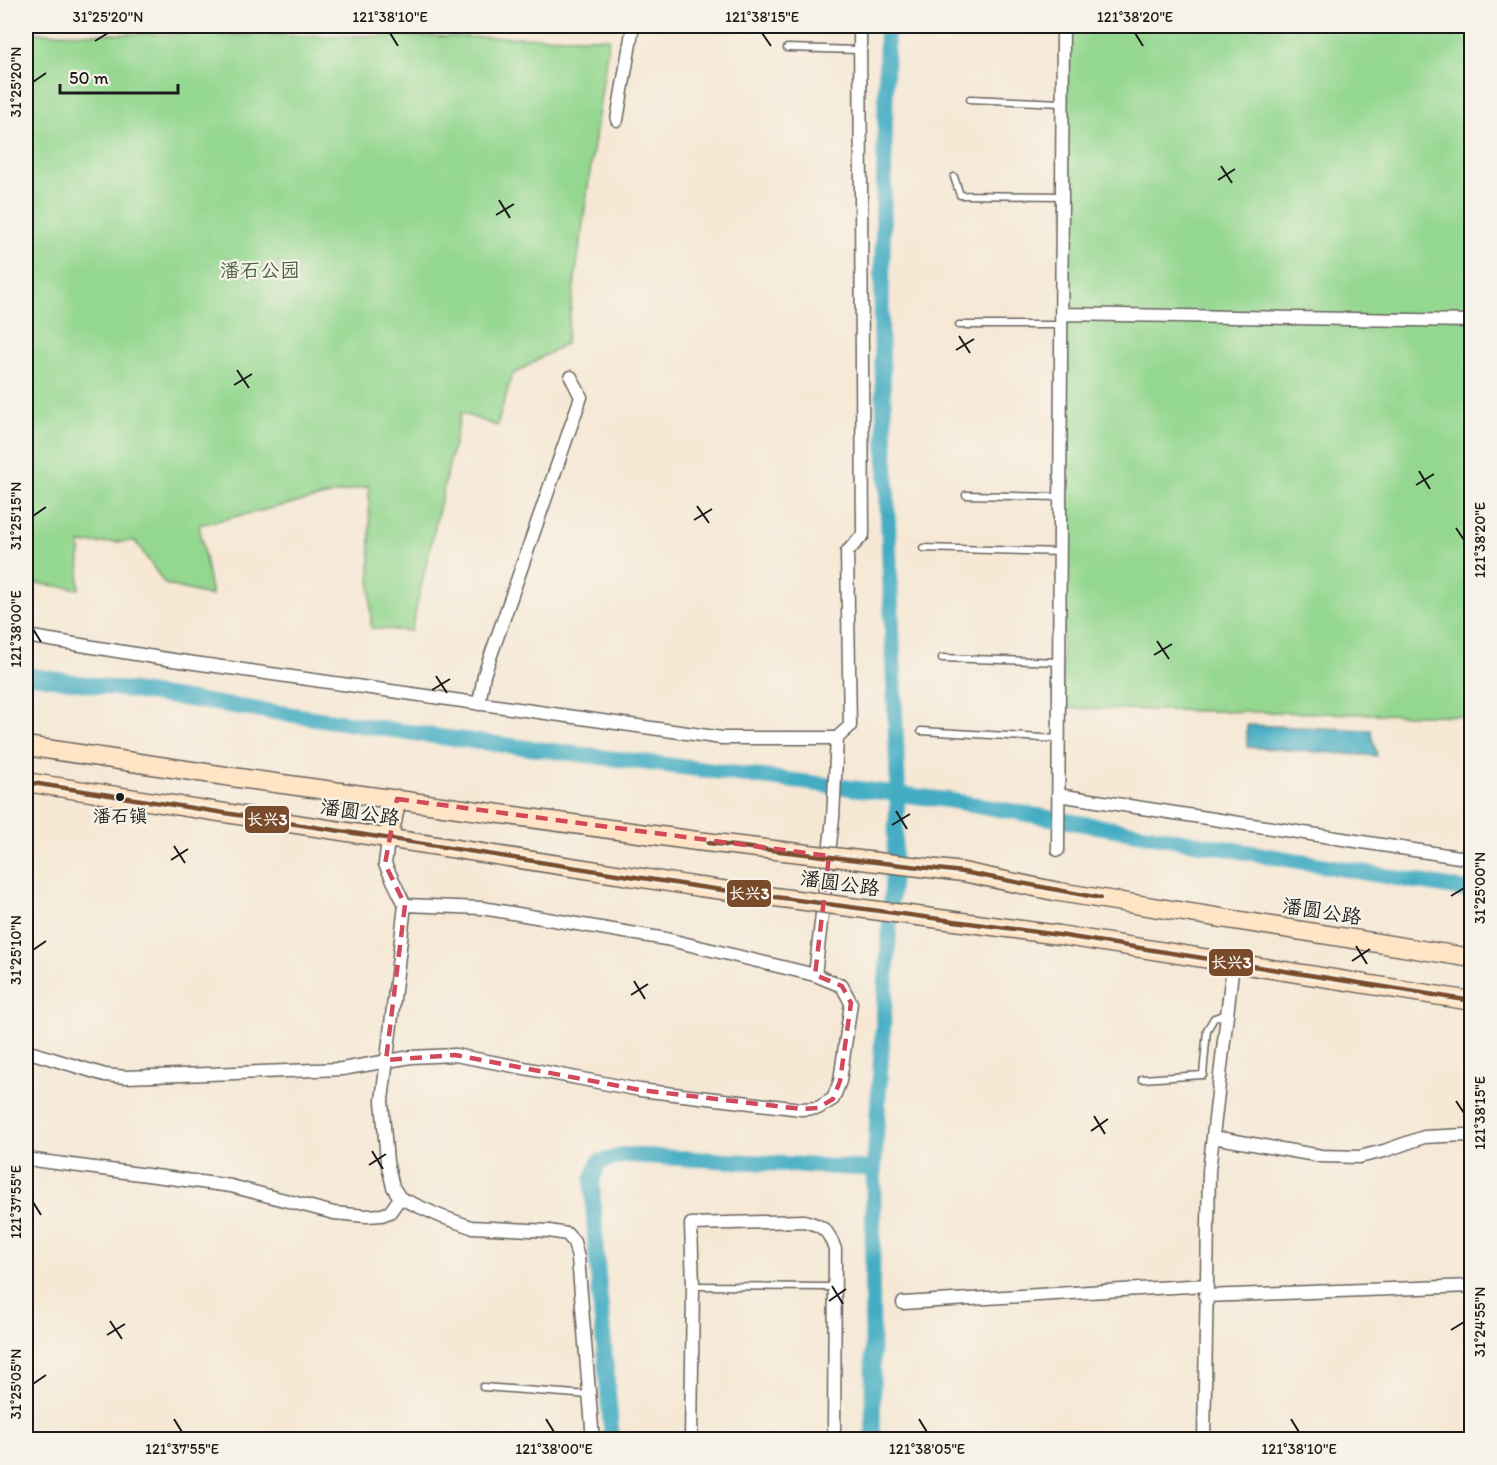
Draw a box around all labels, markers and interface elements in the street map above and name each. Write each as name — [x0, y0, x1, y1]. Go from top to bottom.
text: 31°25'20"N — [73, 8, 143, 26]
text: 121°38'10"E — [352, 8, 428, 26]
text: 121°38'15"E — [725, 8, 799, 26]
text: 121°38'20"E — [1097, 8, 1173, 26]
text: 31°25'20"N — [7, 47, 25, 117]
scale bar — [60, 57, 178, 95]
text: 50 m — [69, 67, 109, 89]
park label: 潘石公园 — [220, 258, 300, 282]
text: 31°25'15"N — [7, 482, 25, 550]
text: 121°38'20"E — [1471, 502, 1489, 578]
text: 121°38'00"E — [7, 590, 25, 668]
marker: 潘石镇 — [114, 791, 126, 803]
street label: 潘圆公路 — [319, 794, 402, 830]
place label: 潘石镇 — [93, 805, 147, 827]
line badge: 长兴3 — [244, 805, 290, 834]
text: 长兴3 — [247, 810, 288, 829]
text: 31°25'00"N — [1471, 852, 1489, 924]
street label: 潘圆公路 — [799, 866, 882, 901]
line badge: 长兴3 — [726, 879, 772, 908]
text: 长兴3 — [729, 884, 770, 903]
street label: 潘圆公路 — [1281, 893, 1364, 929]
text: 31°25'10"N — [7, 915, 25, 985]
line badge: 长兴3 — [1208, 948, 1254, 977]
text: 长兴3 — [1211, 953, 1252, 972]
text: 121°38'15"E — [1471, 1076, 1489, 1150]
text: 121°37'55"E — [7, 1165, 25, 1239]
text: 31°24'55"N — [1471, 1287, 1489, 1357]
text: 31°25'05"N — [7, 1349, 25, 1419]
text: 121°37'55"E — [145, 1440, 219, 1458]
text: 121°38'00"E — [515, 1440, 593, 1458]
text: 121°38'05"E — [889, 1440, 965, 1458]
text: 121°38'10"E — [1261, 1440, 1337, 1458]

